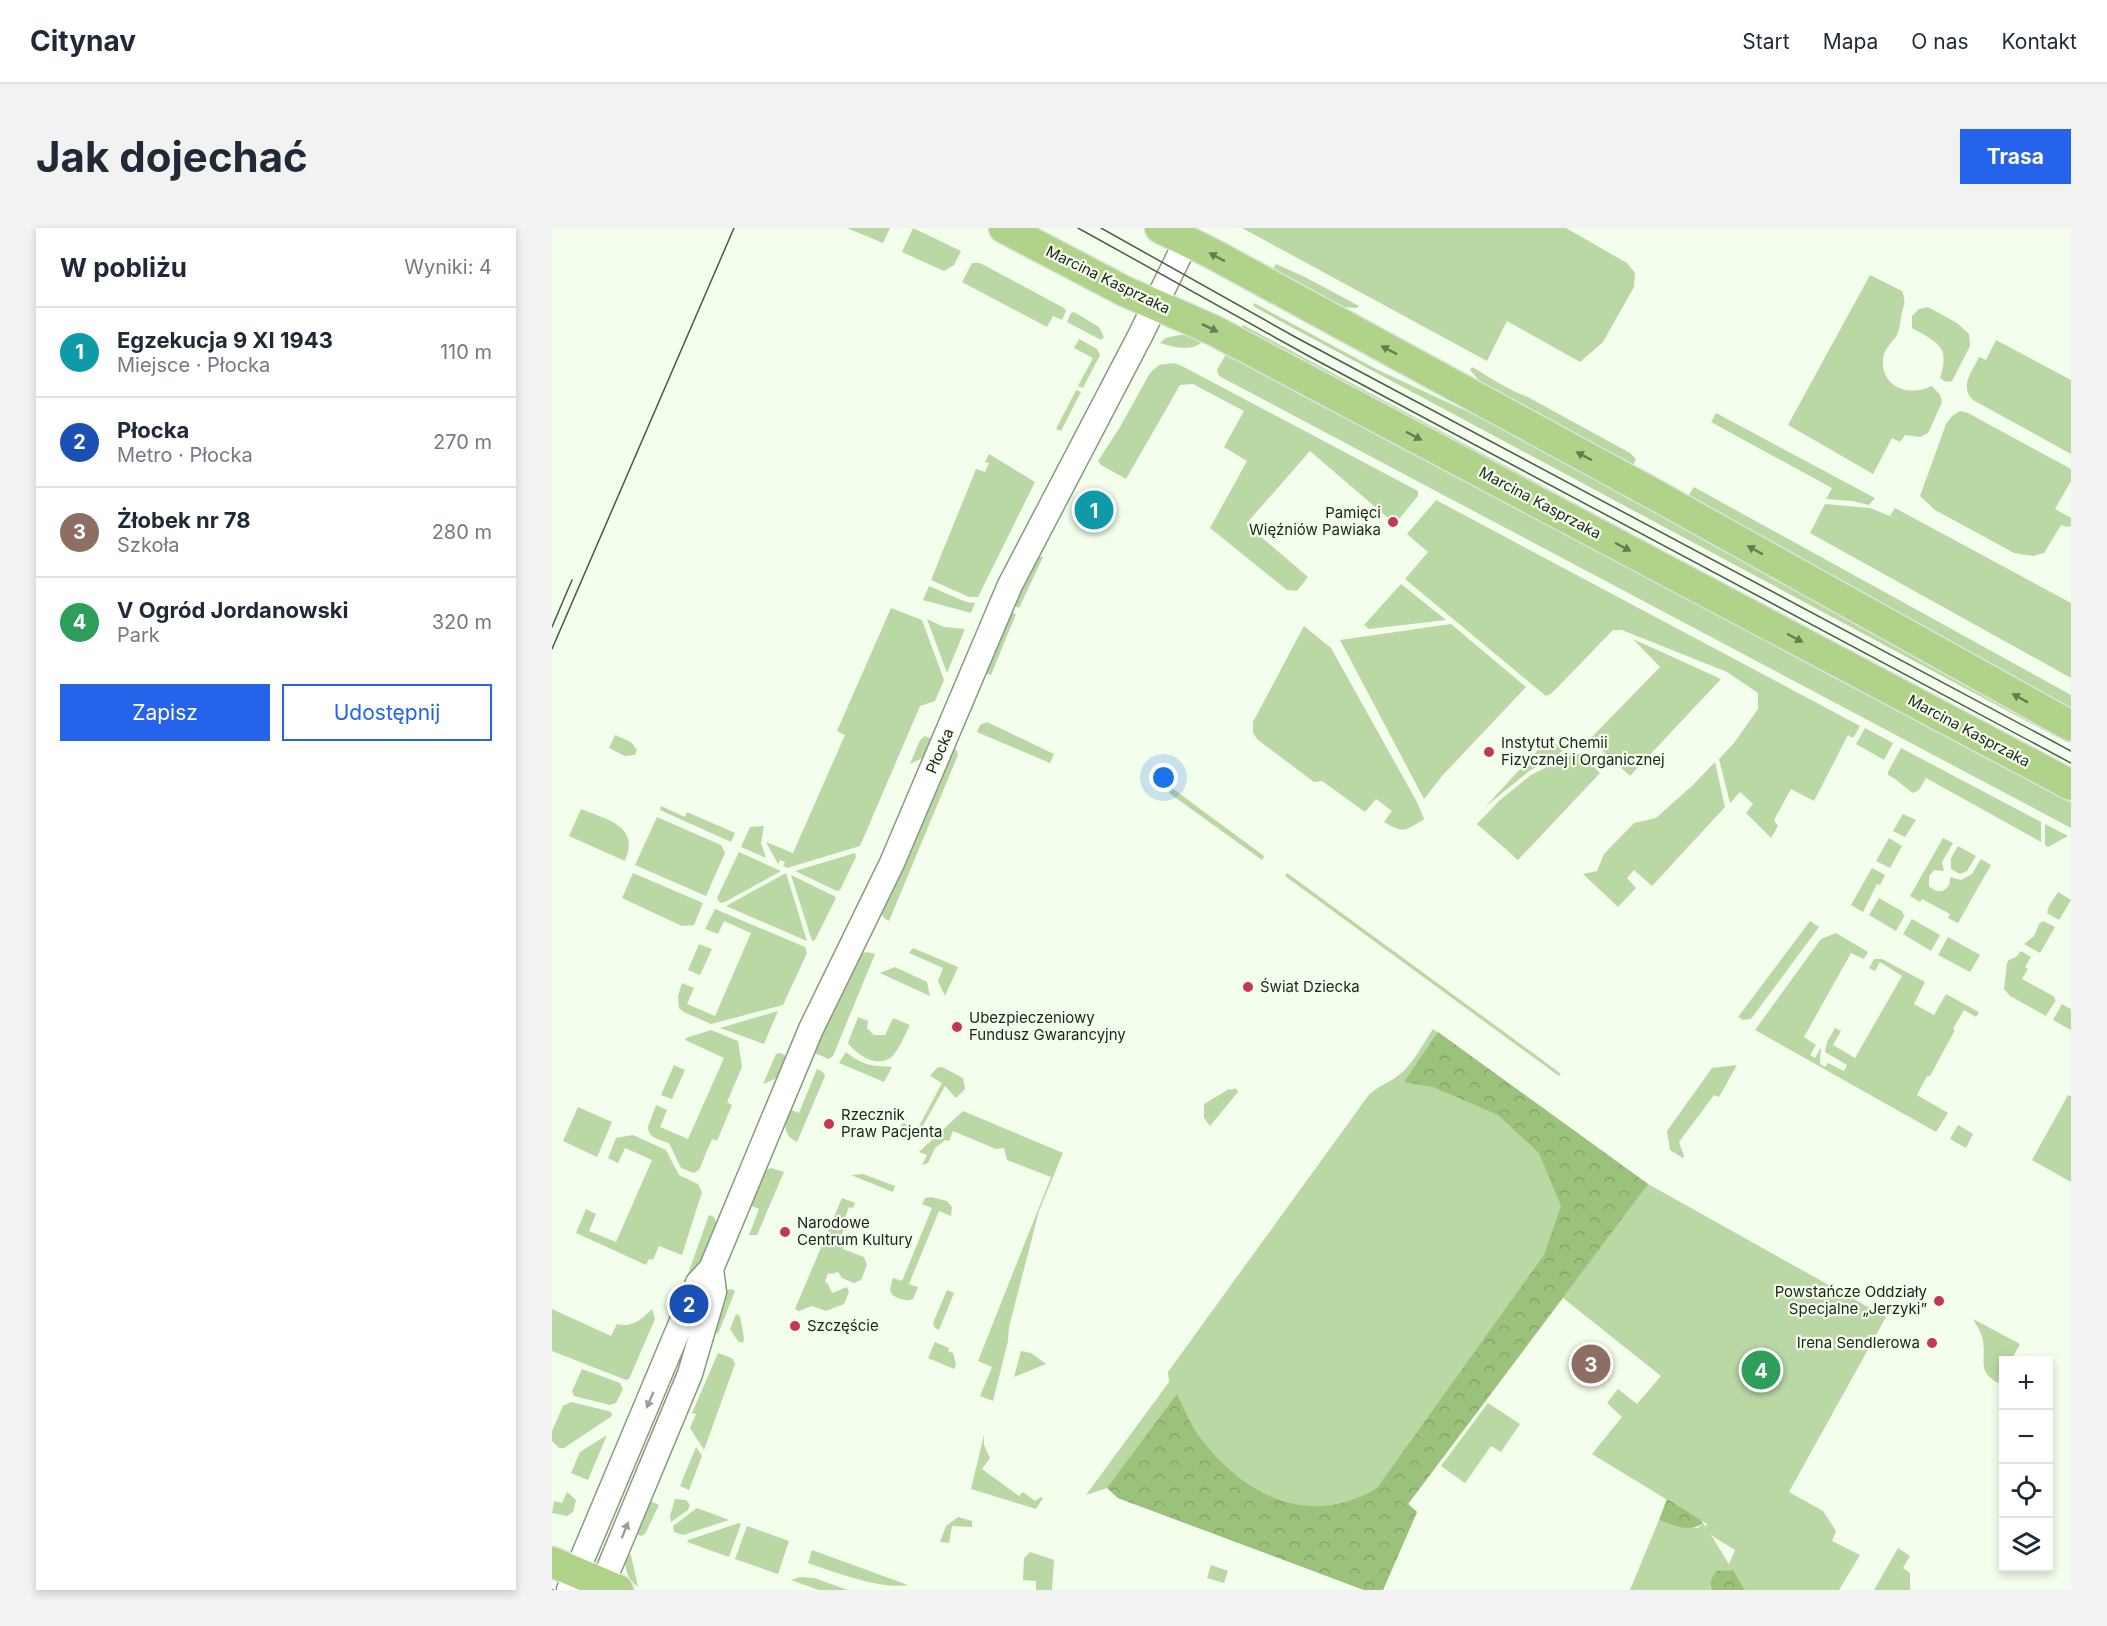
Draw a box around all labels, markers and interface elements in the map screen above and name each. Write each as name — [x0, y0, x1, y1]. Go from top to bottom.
text: Citynav — [30, 24, 136, 58]
text: Start — [1742, 29, 1790, 54]
text: Mapa — [1823, 29, 1878, 54]
text: O nas — [1911, 29, 1969, 54]
text: Kontakt — [2002, 29, 2077, 54]
button: Trasa — [1960, 129, 2071, 184]
text: Jak dojechać — [36, 131, 308, 182]
street label: Marcina Kasprzaka — [1043, 241, 1173, 318]
text: W pobliżu — [60, 252, 187, 283]
one-way arrow — [1209, 252, 1226, 262]
text: Wyniki: 4 — [404, 255, 492, 279]
one-way arrow — [1201, 324, 1218, 333]
text: Egzekucja 9 XI 1943 — [117, 327, 333, 353]
text: 1 — [75, 340, 84, 364]
text: 110 m — [440, 340, 492, 364]
one-way arrow — [1380, 345, 1397, 355]
text: Miejsce · Płocka — [117, 353, 270, 377]
text: Płocka — [117, 417, 189, 443]
text: 2 — [73, 430, 86, 454]
text: 270 m — [433, 430, 492, 454]
one-way arrow — [1405, 431, 1422, 441]
text: Metro · Płocka — [117, 443, 253, 467]
one-way arrow — [1575, 451, 1592, 461]
street label: Marcina Kasprzaka — [1476, 462, 1605, 543]
pin: 1 — [1074, 488, 1114, 532]
place label: Pamięci Więźniów Pawiaka — [1249, 503, 1381, 539]
text: Żłobek nr 78 — [117, 507, 251, 533]
marker: Pamięci Więźniów Pawiaka — [1386, 515, 1400, 529]
text: 3 — [73, 520, 86, 544]
text: 280 m — [432, 520, 492, 544]
text: Szkoła — [117, 533, 179, 557]
one-way arrow — [1615, 542, 1632, 552]
one-way arrow — [1746, 545, 1763, 555]
text: V Ogród Jordanowski — [117, 597, 349, 623]
text: 4 — [73, 610, 86, 634]
text: 320 m — [432, 610, 492, 634]
text: Park — [117, 623, 160, 647]
one-way arrow — [1787, 633, 1804, 643]
button: Zapisz — [60, 684, 270, 741]
button: Udostępnij — [282, 684, 492, 741]
street label: Marcina Kasprzaka — [1905, 690, 2034, 771]
one-way arrow — [2011, 693, 2028, 703]
street label: Płocka — [922, 725, 958, 776]
place label: Instytut Chemii Fizycznej i Organicznej — [1501, 733, 1665, 769]
marker: Instytut Chemii Fizycznej i Organicznej — [1482, 745, 1496, 759]
your location — [1149, 763, 1178, 792]
place label: Świat Dziecka — [1260, 977, 1360, 996]
marker: Świat Dziecka — [1241, 980, 1255, 994]
place label: Ubezpieczeniowy Fundusz Gwarancyjny — [969, 1008, 1126, 1044]
marker: Ubezpieczeniowy Fundusz Gwarancyjny — [950, 1020, 964, 1034]
place label: Rzecznik Praw Pacjenta — [841, 1105, 942, 1141]
marker: Rzecznik Praw Pacjenta — [822, 1117, 836, 1131]
place label: Narodowe Centrum Kultury — [797, 1213, 913, 1249]
marker: Narodowe Centrum Kultury — [778, 1225, 792, 1239]
pin: 2 — [670, 1282, 708, 1326]
place label: Powstańcze Oddziały Specjalne „Jerzyki” — [1775, 1282, 1928, 1318]
marker: Powstańcze Oddziały Specjalne „Jerzyki” — [1932, 1294, 1946, 1308]
place label: Szczęście — [807, 1316, 879, 1335]
marker: Szczęście — [788, 1319, 802, 1333]
place label: Irena Sendlerowa — [1797, 1333, 1920, 1352]
marker: Irena Sendlerowa — [1925, 1336, 1939, 1350]
pin: 3 — [1572, 1342, 1610, 1386]
pin: 4 — [1742, 1348, 1780, 1392]
map controls — [1999, 1356, 2053, 1572]
button: + — [1999, 1356, 2053, 1410]
one-way arrow — [645, 1391, 655, 1409]
button: − — [1999, 1410, 2053, 1464]
button: locate — [1999, 1464, 2053, 1518]
button: layers — [1999, 1518, 2053, 1572]
one-way arrow — [621, 1521, 630, 1539]

